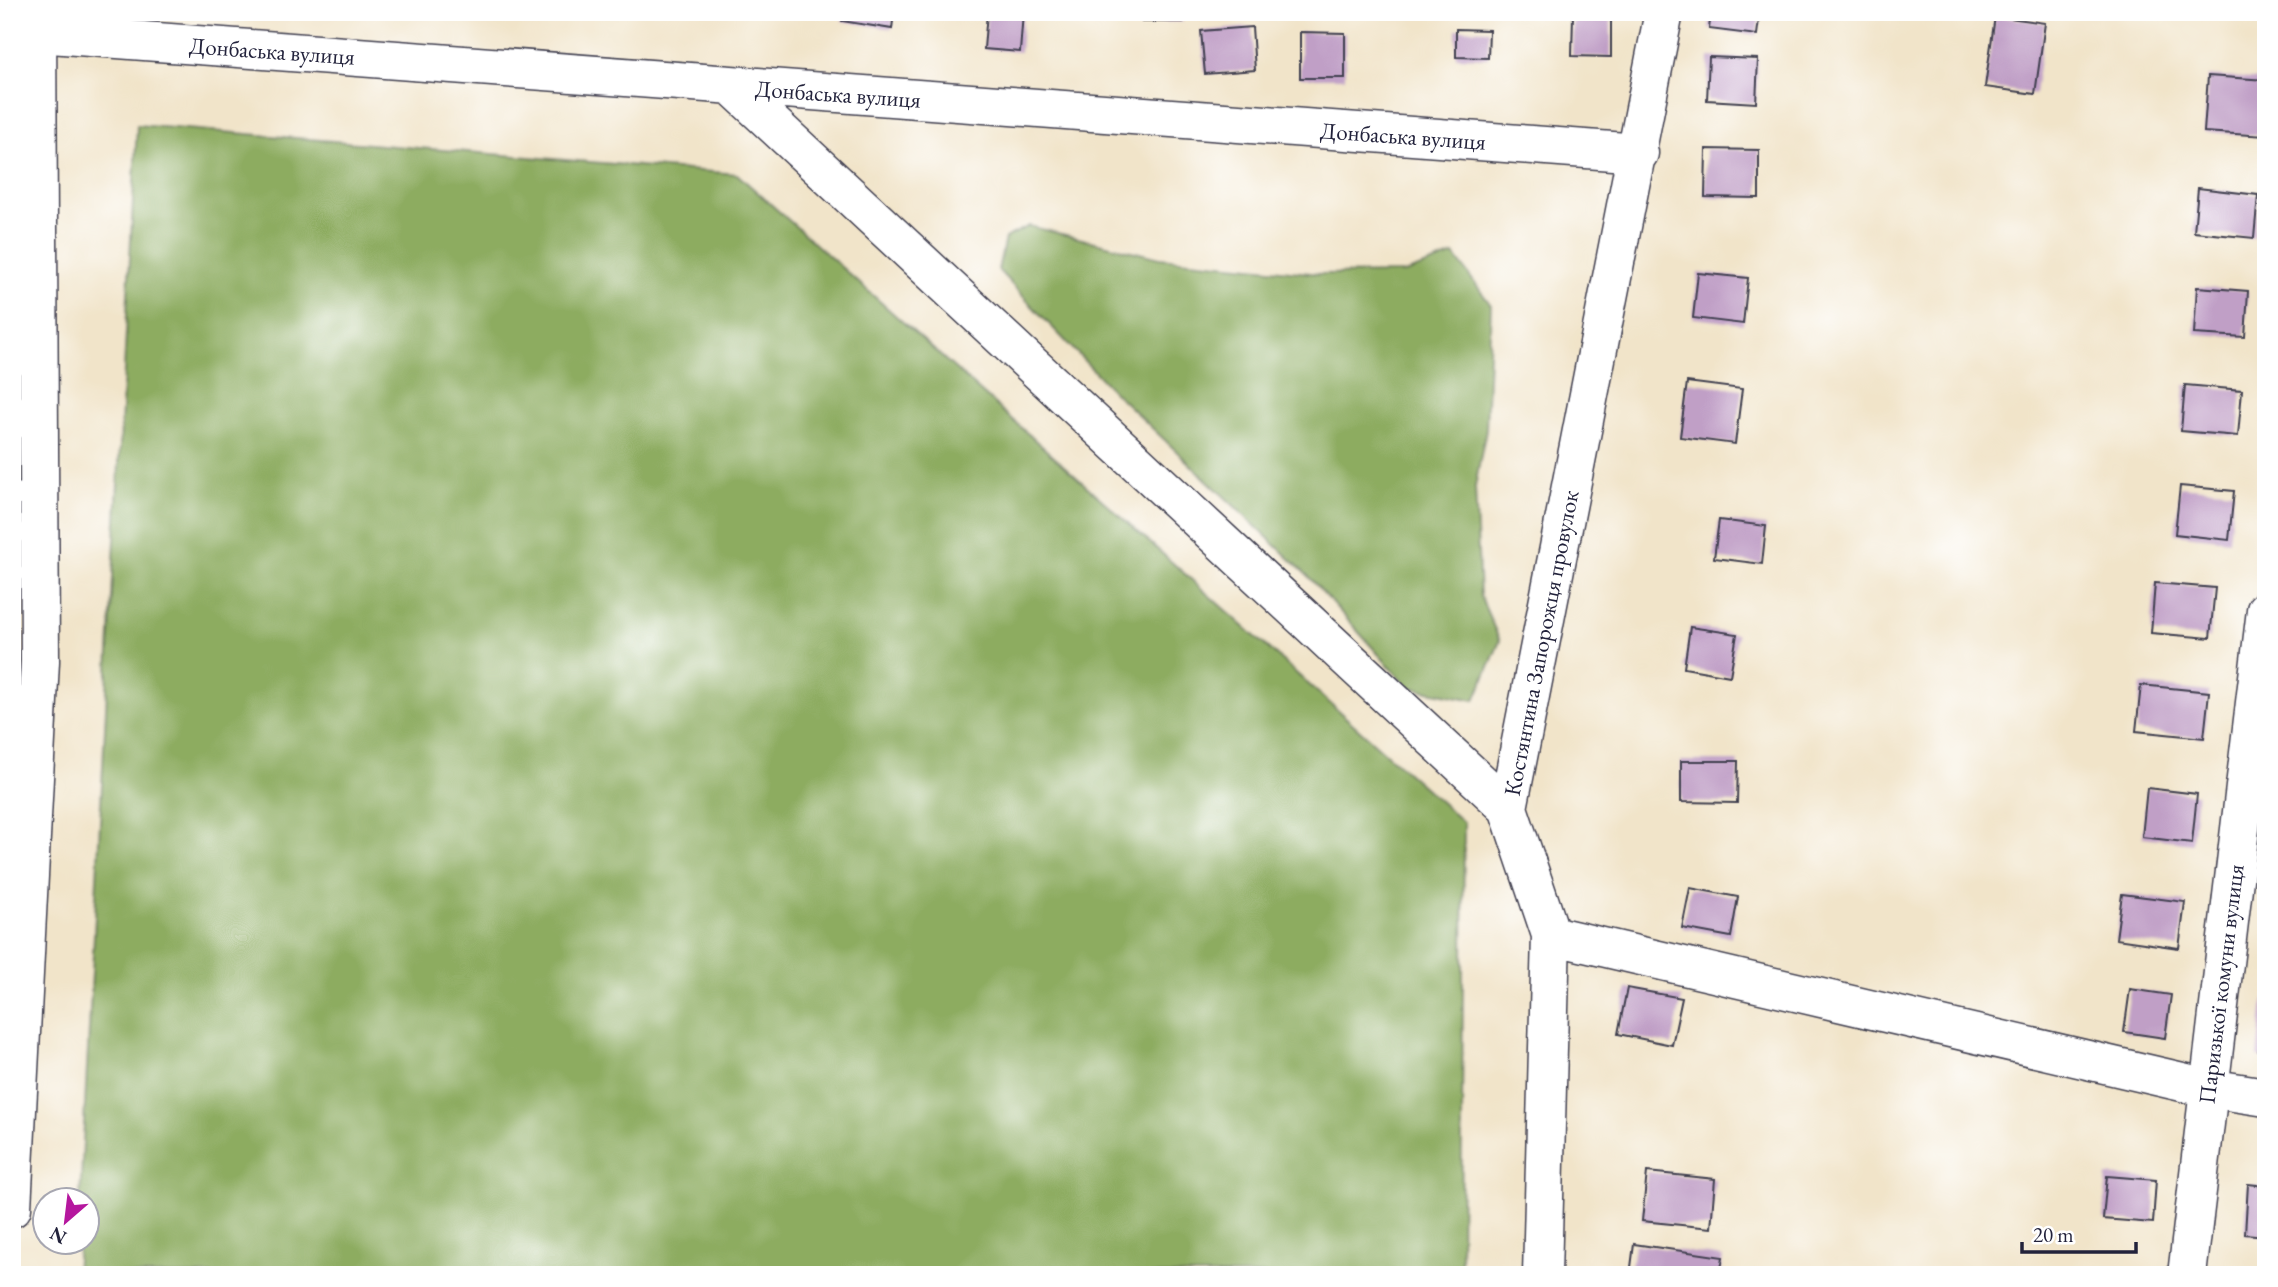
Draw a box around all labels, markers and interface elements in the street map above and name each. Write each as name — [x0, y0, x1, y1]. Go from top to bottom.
street label: Донбаська вулиця — [188, 30, 356, 72]
street label: Донбаська вулиця — [754, 73, 922, 115]
street label: Донбаська вулиця — [1319, 115, 1487, 157]
street label: Костянтина Запорожця провулок — [1497, 488, 1585, 798]
street label: Паризької комуни вулиця — [2191, 862, 2251, 1106]
north arrow — [32, 1186, 102, 1256]
scale bar — [2022, 1210, 2136, 1254]
text: N — [45, 1221, 71, 1250]
text: 20 m — [2033, 1221, 2074, 1248]

